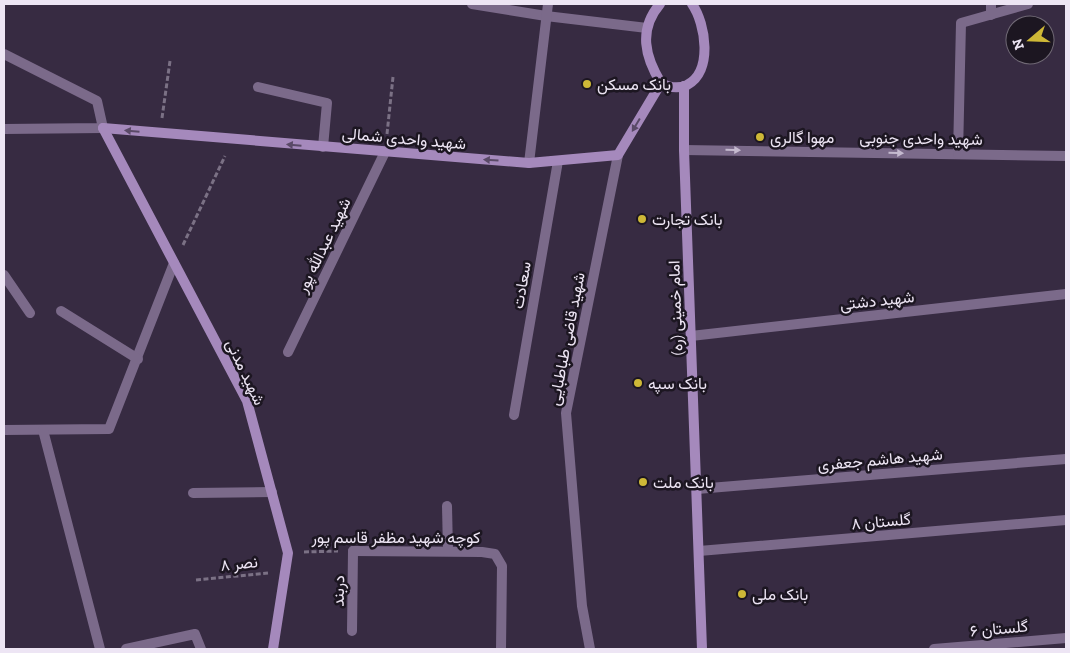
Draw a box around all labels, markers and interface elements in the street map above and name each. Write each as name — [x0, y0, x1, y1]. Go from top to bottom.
north arrow — [1005, 15, 1055, 65]
text: N — [1008, 36, 1028, 52]
place label: بانک مسکن — [597, 75, 671, 95]
marker: بانک مسکن — [581, 78, 593, 90]
one-way arrow — [632, 119, 641, 132]
street label: شهید واحدی شمالی — [341, 124, 467, 154]
one-way arrow — [124, 127, 140, 135]
place label: مهوا گالری — [770, 128, 834, 148]
street label: شهید واحدی جنوبی — [859, 128, 983, 150]
marker: مهوا گالری — [754, 131, 766, 143]
one-way arrow — [286, 140, 302, 148]
one-way arrow — [725, 147, 741, 155]
one-way arrow — [888, 149, 904, 157]
one-way arrow — [483, 156, 499, 164]
street label: شهید عبدالله پور — [292, 195, 356, 298]
place label: بانک تجارت — [652, 210, 722, 230]
marker: بانک تجارت — [636, 213, 648, 225]
street label: سعادت — [508, 260, 535, 310]
street label: امام خمینی (ره) — [664, 260, 688, 356]
street label: شهید قاضی طباطبایی — [544, 271, 590, 408]
street label: شهید دشتی — [839, 287, 915, 315]
street label: شهيد مدنی — [221, 336, 269, 409]
place label: بانک سپه — [648, 374, 707, 395]
marker: بانک سپه — [632, 377, 644, 389]
street label: شهيد هاشم جعفری — [817, 445, 943, 475]
place label: بانک ملت — [653, 473, 714, 492]
marker: بانک ملت — [637, 476, 649, 488]
street label: گلستان ۸ — [850, 509, 912, 534]
street label: کوچه شهید مظفر قاسم پور — [311, 528, 480, 549]
street label: نصر ۸ — [219, 552, 259, 576]
street label: دربند — [329, 575, 349, 607]
place label: بانک ملی — [752, 585, 808, 605]
marker: بانک ملی — [736, 588, 748, 600]
street label: گلستان ۶ — [969, 616, 1029, 641]

